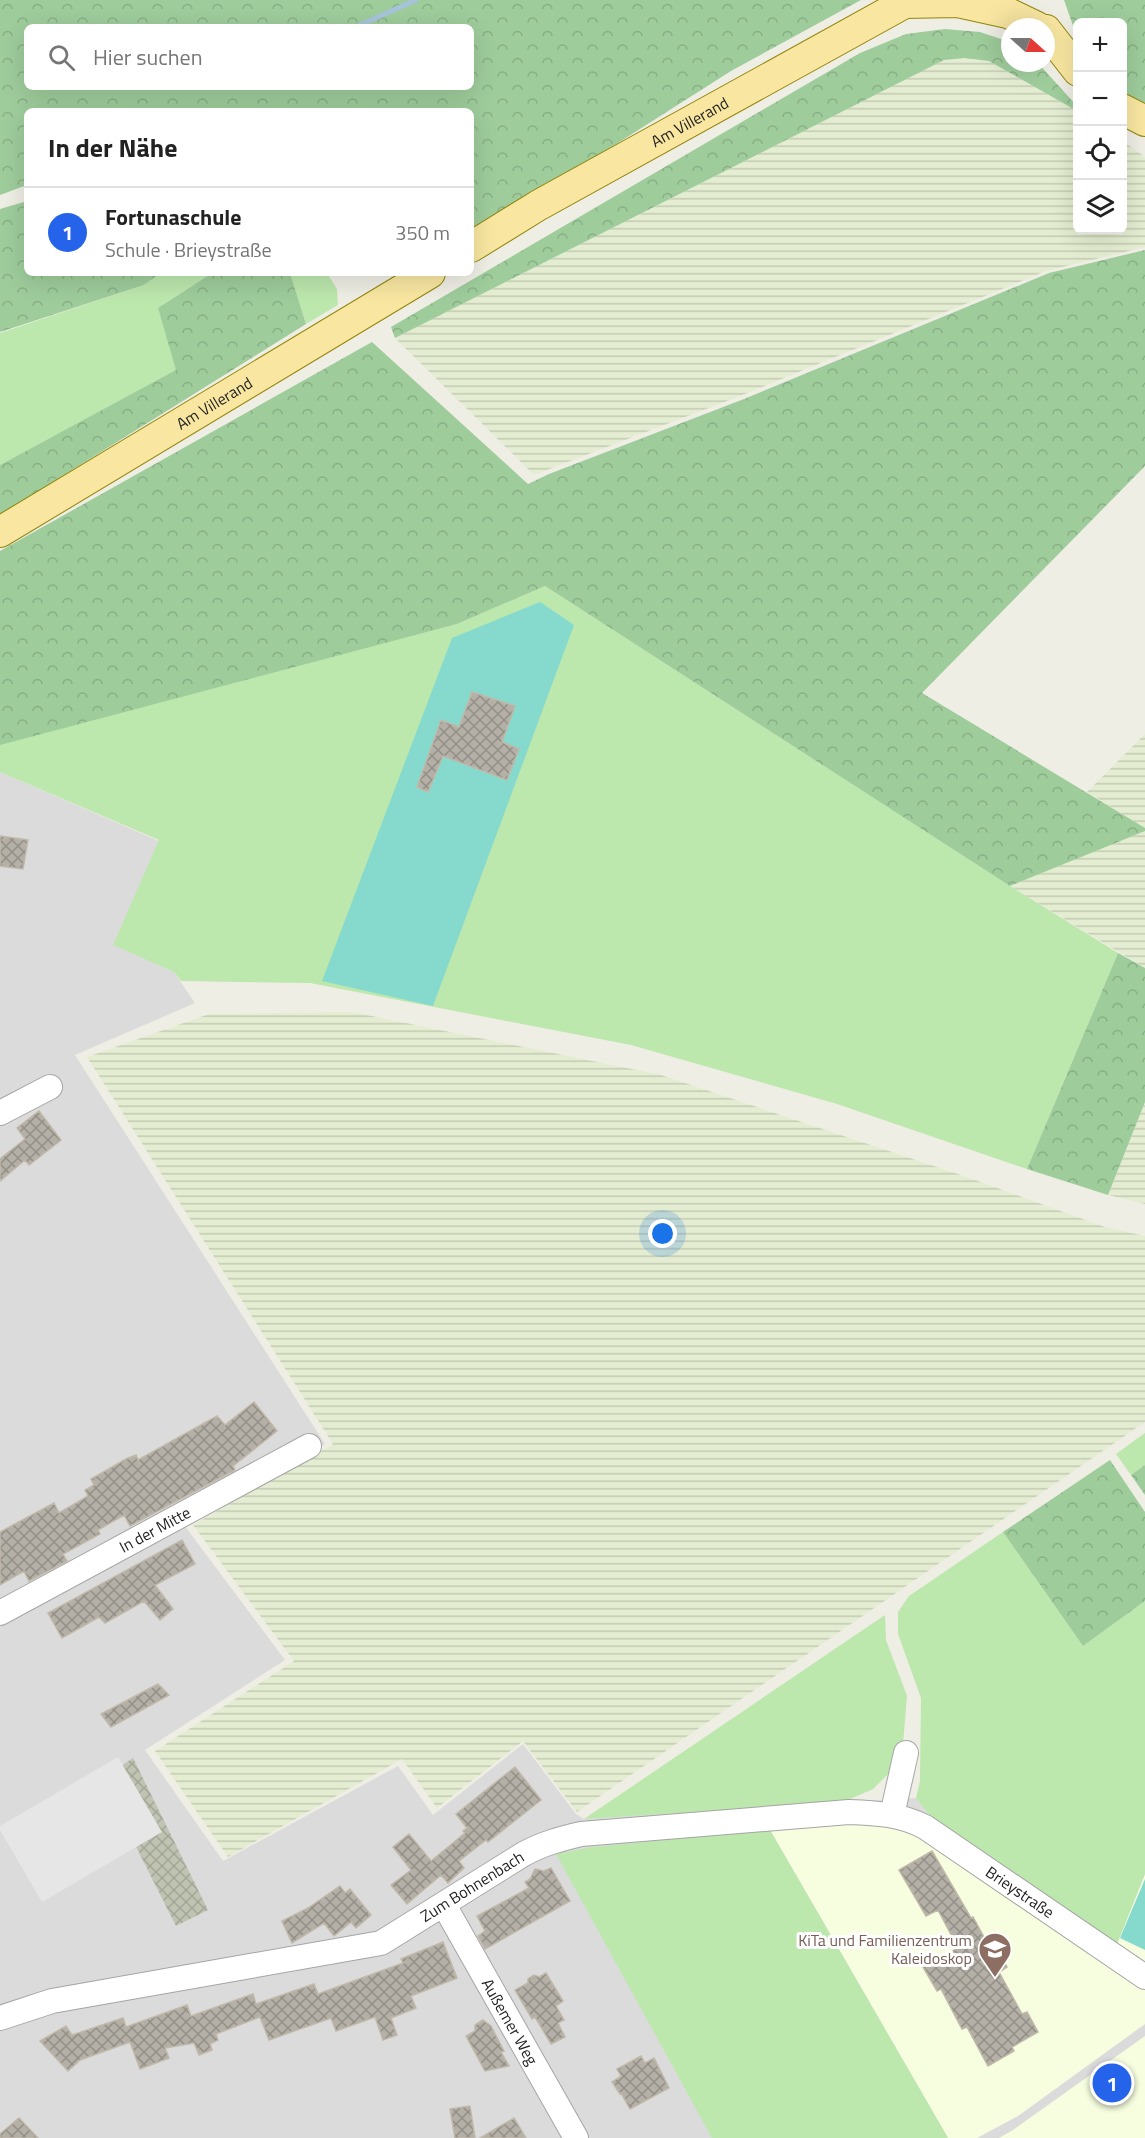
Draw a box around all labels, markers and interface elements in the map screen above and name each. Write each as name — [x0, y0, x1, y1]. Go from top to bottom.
north arrow — [1001, 18, 1055, 72]
map controls — [1073, 18, 1127, 234]
button: + — [1073, 18, 1127, 72]
search box — [24, 24, 474, 90]
text: Hier suchen — [93, 40, 202, 74]
icon: search — [45, 41, 78, 74]
button: − — [1073, 72, 1127, 126]
street label: Am Villerand — [646, 91, 733, 153]
button: locate — [1073, 126, 1127, 180]
text: In der Nähe — [48, 128, 177, 167]
button: layers — [1073, 180, 1127, 234]
text: Fortunaschule — [105, 200, 241, 234]
text: 1 — [62, 217, 73, 248]
text: 350 m — [395, 217, 450, 248]
text: Schule · Brieystraße — [105, 234, 272, 265]
street label: Am Villerand — [171, 371, 257, 435]
your location — [648, 1219, 677, 1248]
street label: In der Mitte — [115, 1500, 195, 1558]
street label: Zum Bohnenbach — [416, 1845, 528, 1928]
street label: Brieystraße — [981, 1860, 1059, 1924]
place label: KiTa und Familienzentrum Kaleidoskop — [798, 1928, 972, 1970]
school or university icon: KiTa und Familienzentrum Kaleidoskop — [977, 1931, 1013, 1978]
street label: Außemer Weg — [476, 1974, 544, 2069]
pin: 1 — [1092, 2060, 1132, 2106]

